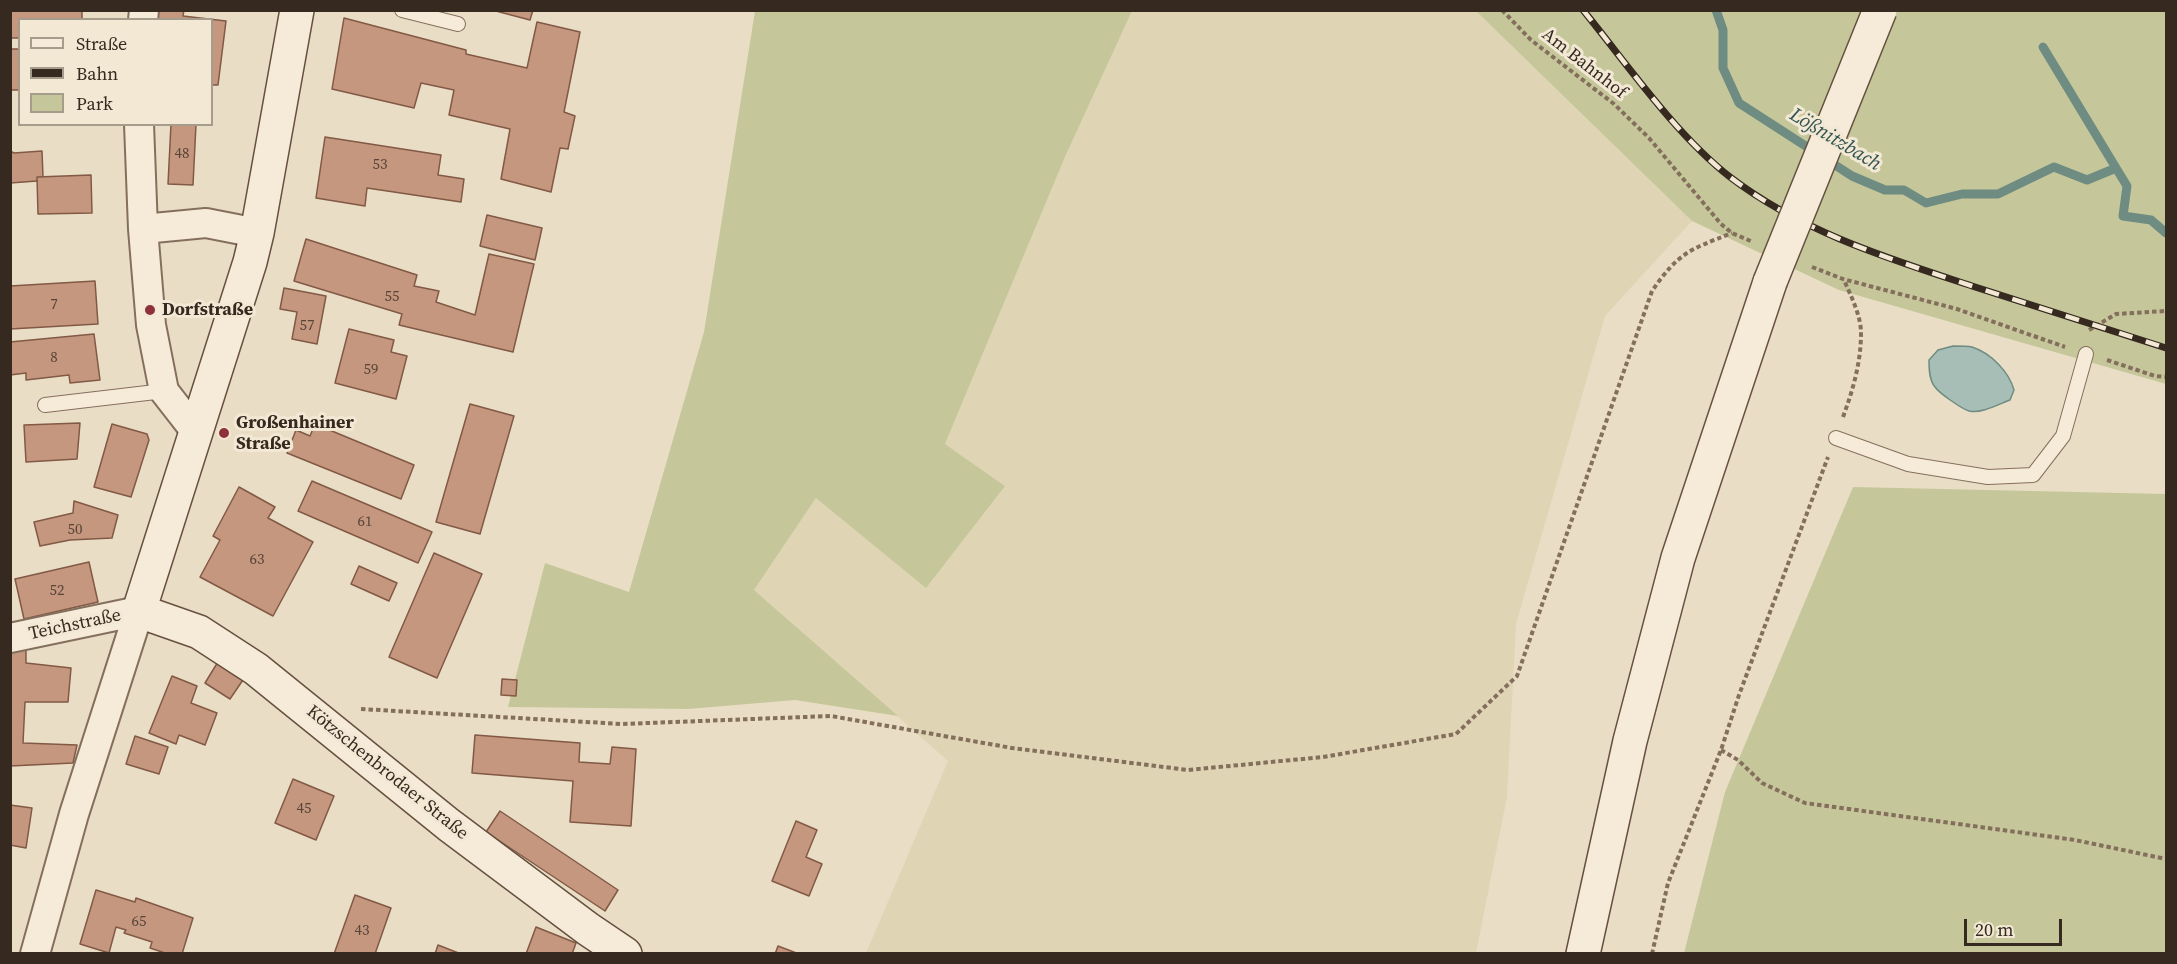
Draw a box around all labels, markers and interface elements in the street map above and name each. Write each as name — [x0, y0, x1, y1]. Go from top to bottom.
legend — [18, 18, 213, 126]
street label: Am Bahnhof — [1537, 24, 1631, 104]
text: Straße — [76, 31, 127, 56]
text: Bahn — [76, 61, 118, 86]
text: Park — [76, 91, 113, 116]
water label: Lößnitzbach — [1785, 103, 1885, 177]
house number: 48 — [175, 145, 189, 163]
house number: 53 — [373, 156, 387, 174]
house number: 55 — [385, 288, 399, 306]
house number: 7 — [50, 296, 58, 314]
place label: Dorfstraße — [162, 299, 253, 321]
marker: Dorfstraße — [143, 303, 157, 317]
house number: 57 — [300, 317, 314, 335]
house number: 8 — [50, 349, 58, 367]
house number: 59 — [364, 361, 378, 379]
place label: Großenhainer Straße — [236, 412, 354, 454]
marker: Großenhainer Straße — [217, 426, 231, 440]
house number: 61 — [358, 513, 372, 531]
house number: 50 — [68, 521, 82, 539]
house number: 63 — [250, 551, 264, 569]
house number: 52 — [50, 582, 64, 600]
street label: Teichstraße — [27, 605, 123, 645]
street label: Kötzschenbrodaer Straße — [302, 701, 472, 845]
house number: 45 — [297, 800, 311, 818]
scale bar — [1967, 907, 2064, 945]
house number: 65 — [132, 913, 146, 931]
text: 20 m — [1975, 917, 2013, 942]
house number: 43 — [355, 922, 369, 940]

